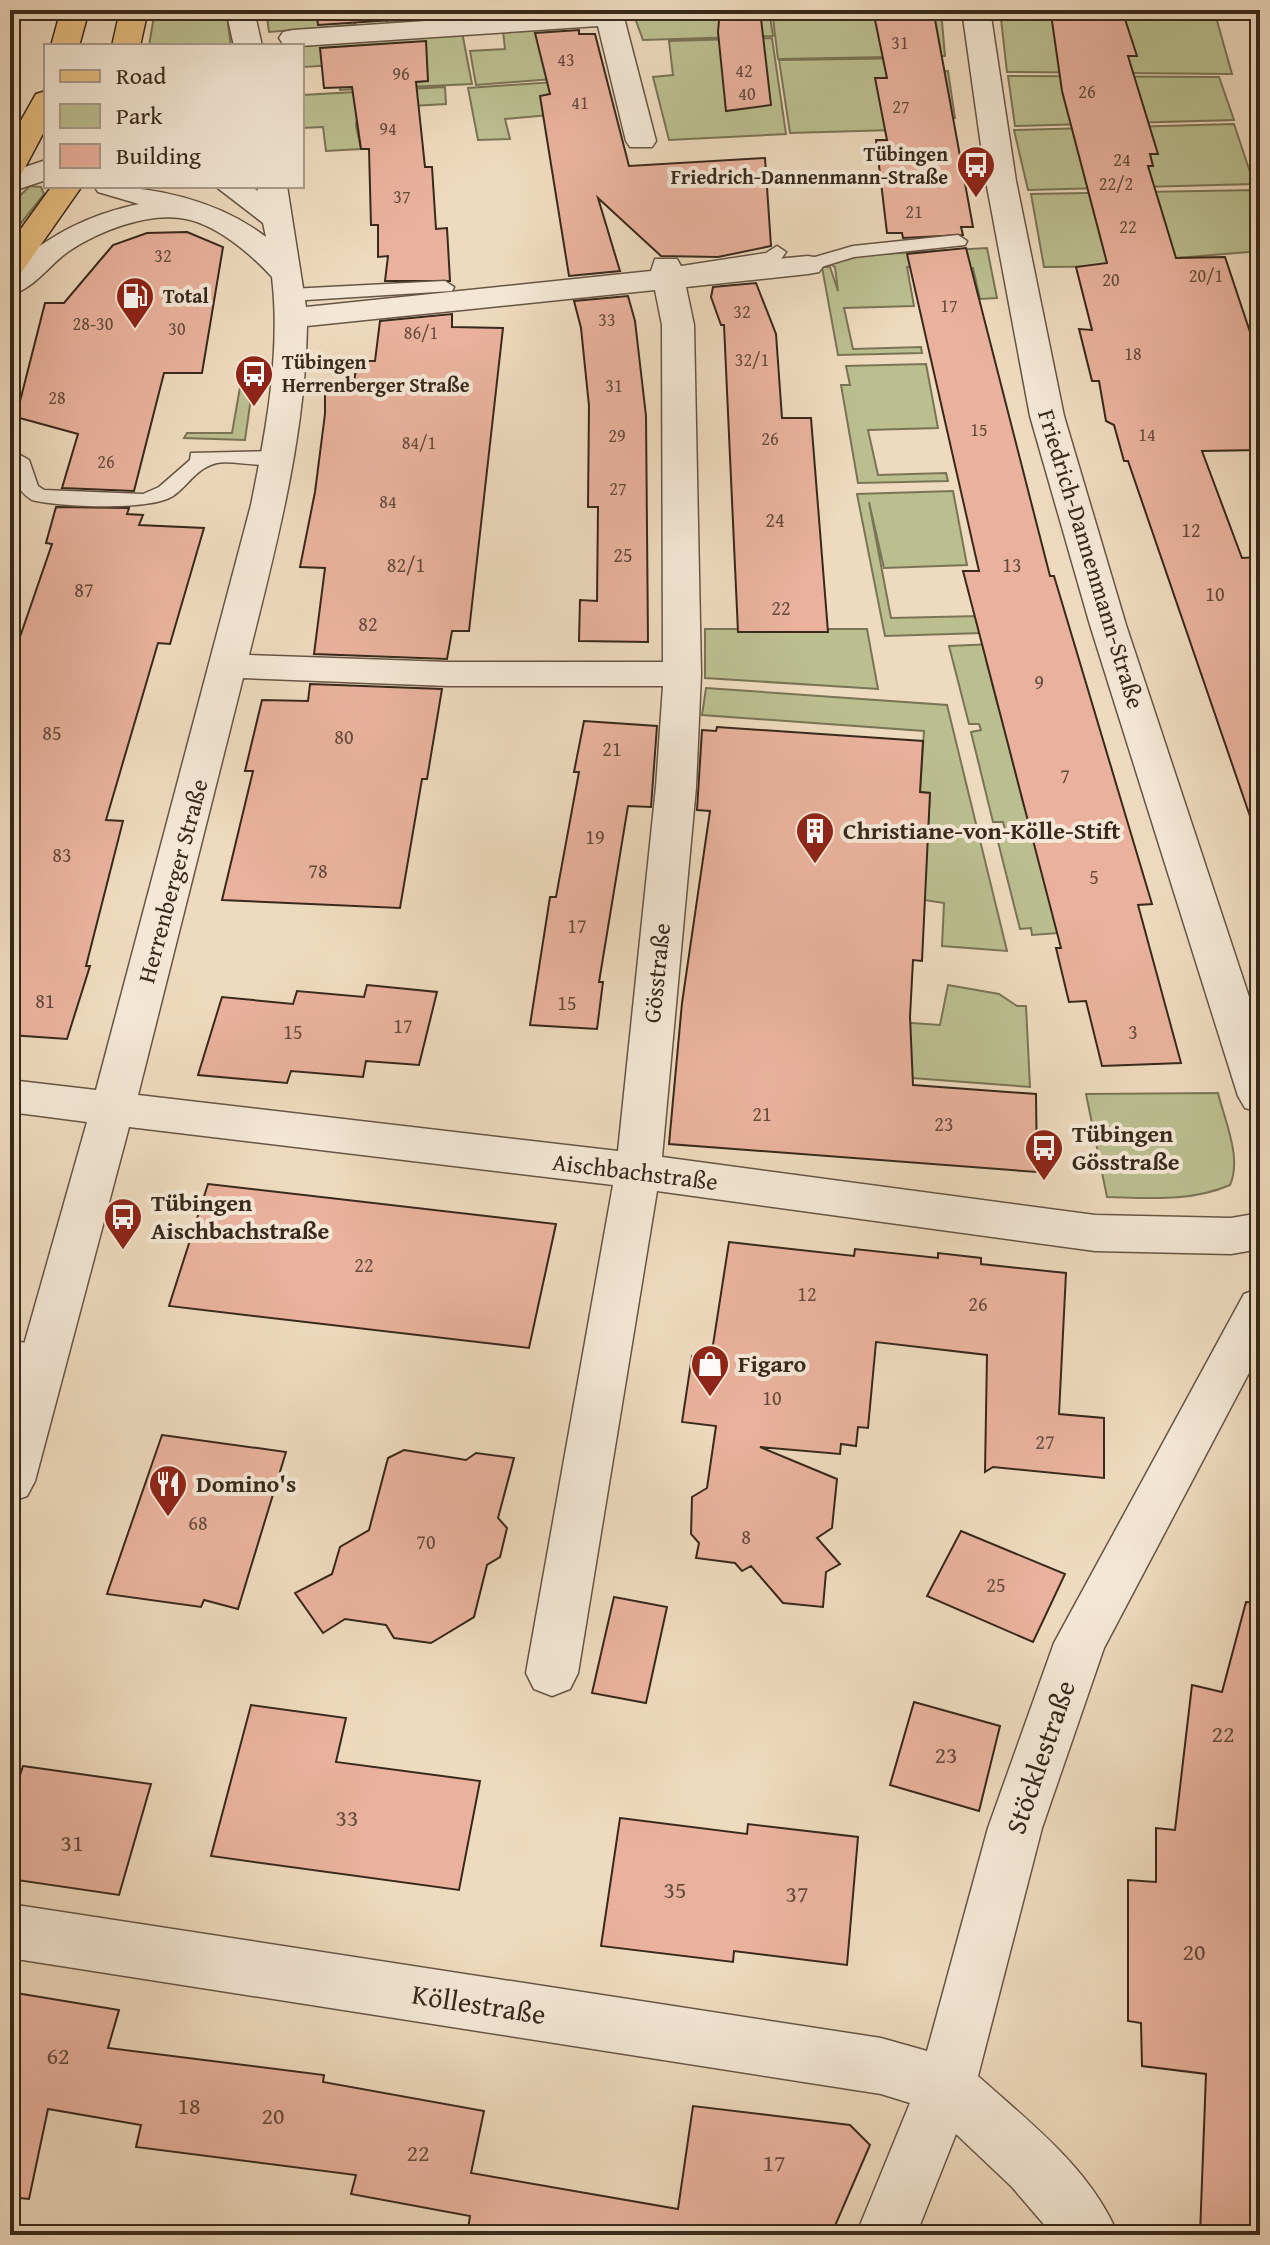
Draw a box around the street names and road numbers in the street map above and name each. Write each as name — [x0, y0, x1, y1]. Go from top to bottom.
street label: Friedrich-Dannenmann-Straße — [1029, 405, 1154, 713]
street label: Herrenberger Straße — [128, 775, 217, 987]
street label: Gösstraße — [634, 921, 679, 1025]
street label: Aischbachstraße — [550, 1144, 720, 1199]
street label: Stöcklestraße — [994, 1674, 1085, 1839]
street label: Köllestraße — [409, 1973, 549, 2034]

